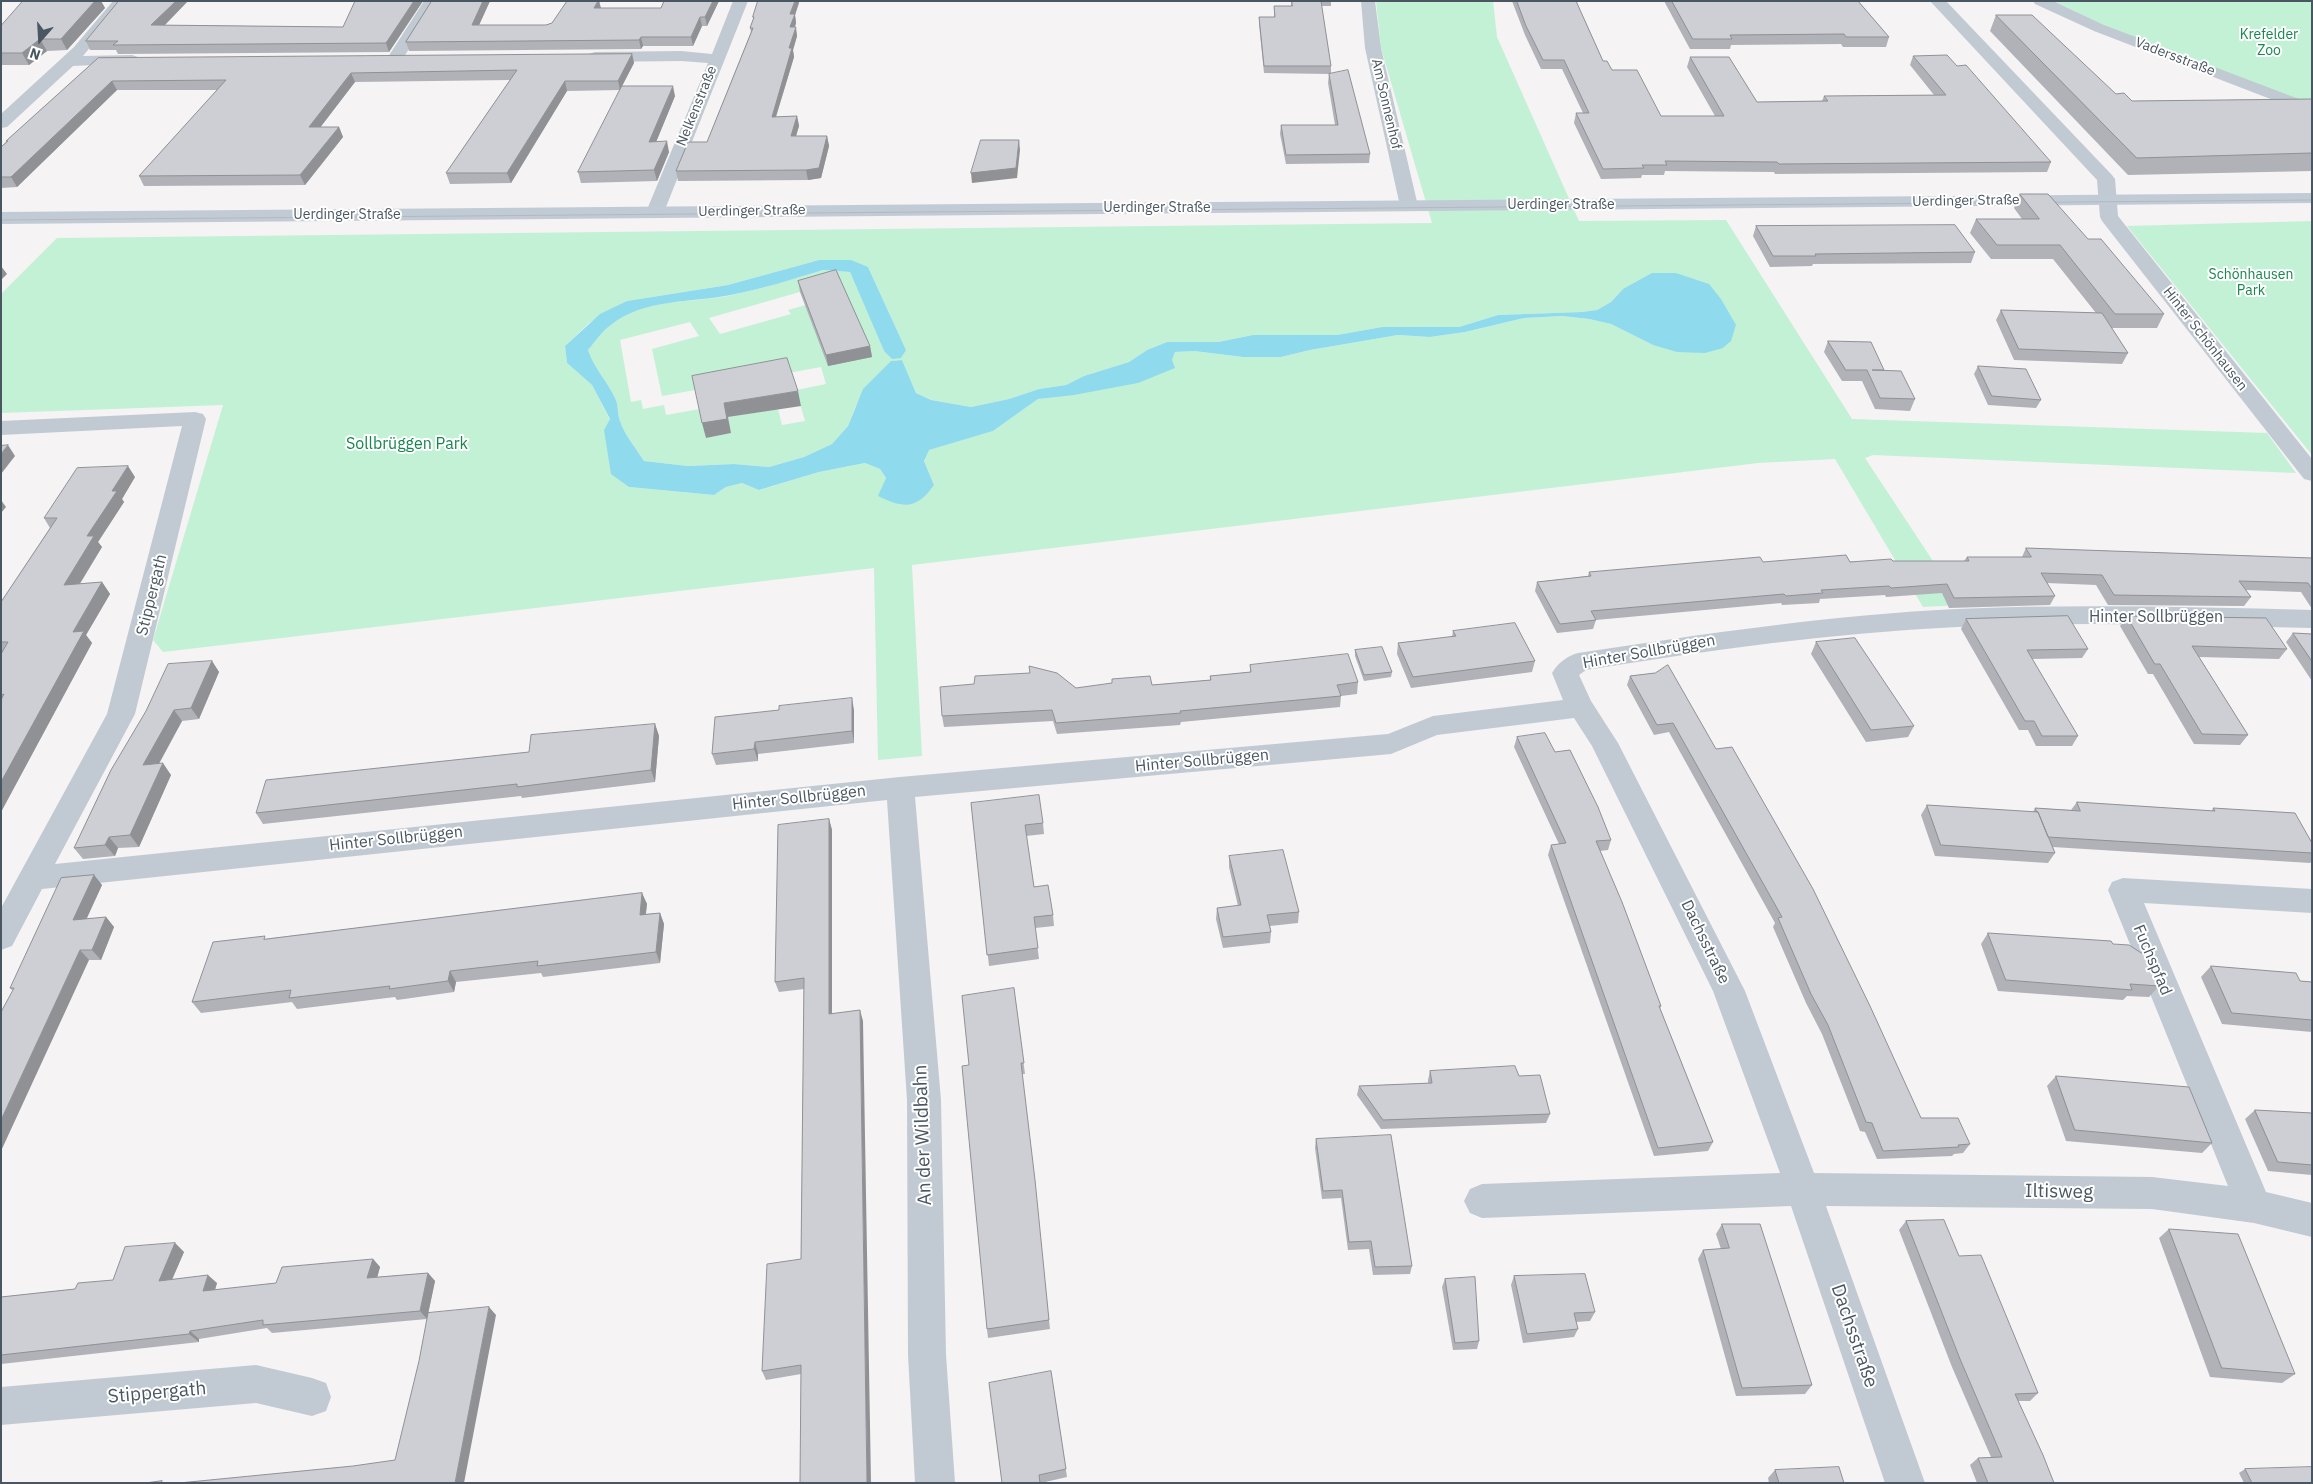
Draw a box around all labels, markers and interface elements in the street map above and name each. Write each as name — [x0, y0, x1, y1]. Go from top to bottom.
north arrow — [15, 15, 65, 65]
park label: Krefelder Zoo — [2240, 27, 2298, 59]
street label: Vadersstraße — [2133, 34, 2217, 80]
text: N — [27, 44, 43, 64]
street label: Am Sonnenhof — [1367, 57, 1405, 151]
street label: Nelkenstraße — [673, 63, 721, 149]
street label: Uerdinger Straße — [1912, 192, 2020, 210]
street label: Uerdinger Straße — [1507, 197, 1615, 213]
street label: Uerdinger Straße — [1103, 200, 1211, 216]
street label: Uerdinger Straße — [698, 202, 806, 220]
street label: Uerdinger Straße — [293, 207, 401, 223]
park label: Schönhausen Park — [2209, 267, 2293, 300]
street label: Hinter Schönhausen — [2159, 284, 2251, 394]
park label: Sollbrüggen Park — [346, 434, 468, 454]
street label: Stippergath — [133, 552, 171, 638]
street label: Hinter Sollbrüggen — [2089, 607, 2223, 627]
street label: Hinter Sollbrüggen — [1581, 631, 1717, 673]
street label: Hinter Sollbrüggen — [1134, 746, 1270, 776]
street label: Hinter Sollbrüggen — [731, 781, 867, 815]
street label: Hinter Sollbrüggen — [328, 822, 464, 856]
street label: Dachsstraße — [1676, 897, 1734, 987]
street label: Fuchspfad — [2129, 922, 2175, 998]
street label: An der Wildbahn — [909, 1064, 937, 1206]
street label: Iltisweg — [2025, 1180, 2093, 1204]
street label: Dachsstraße — [1826, 1281, 1882, 1391]
street label: Stippergath — [107, 1377, 207, 1409]

